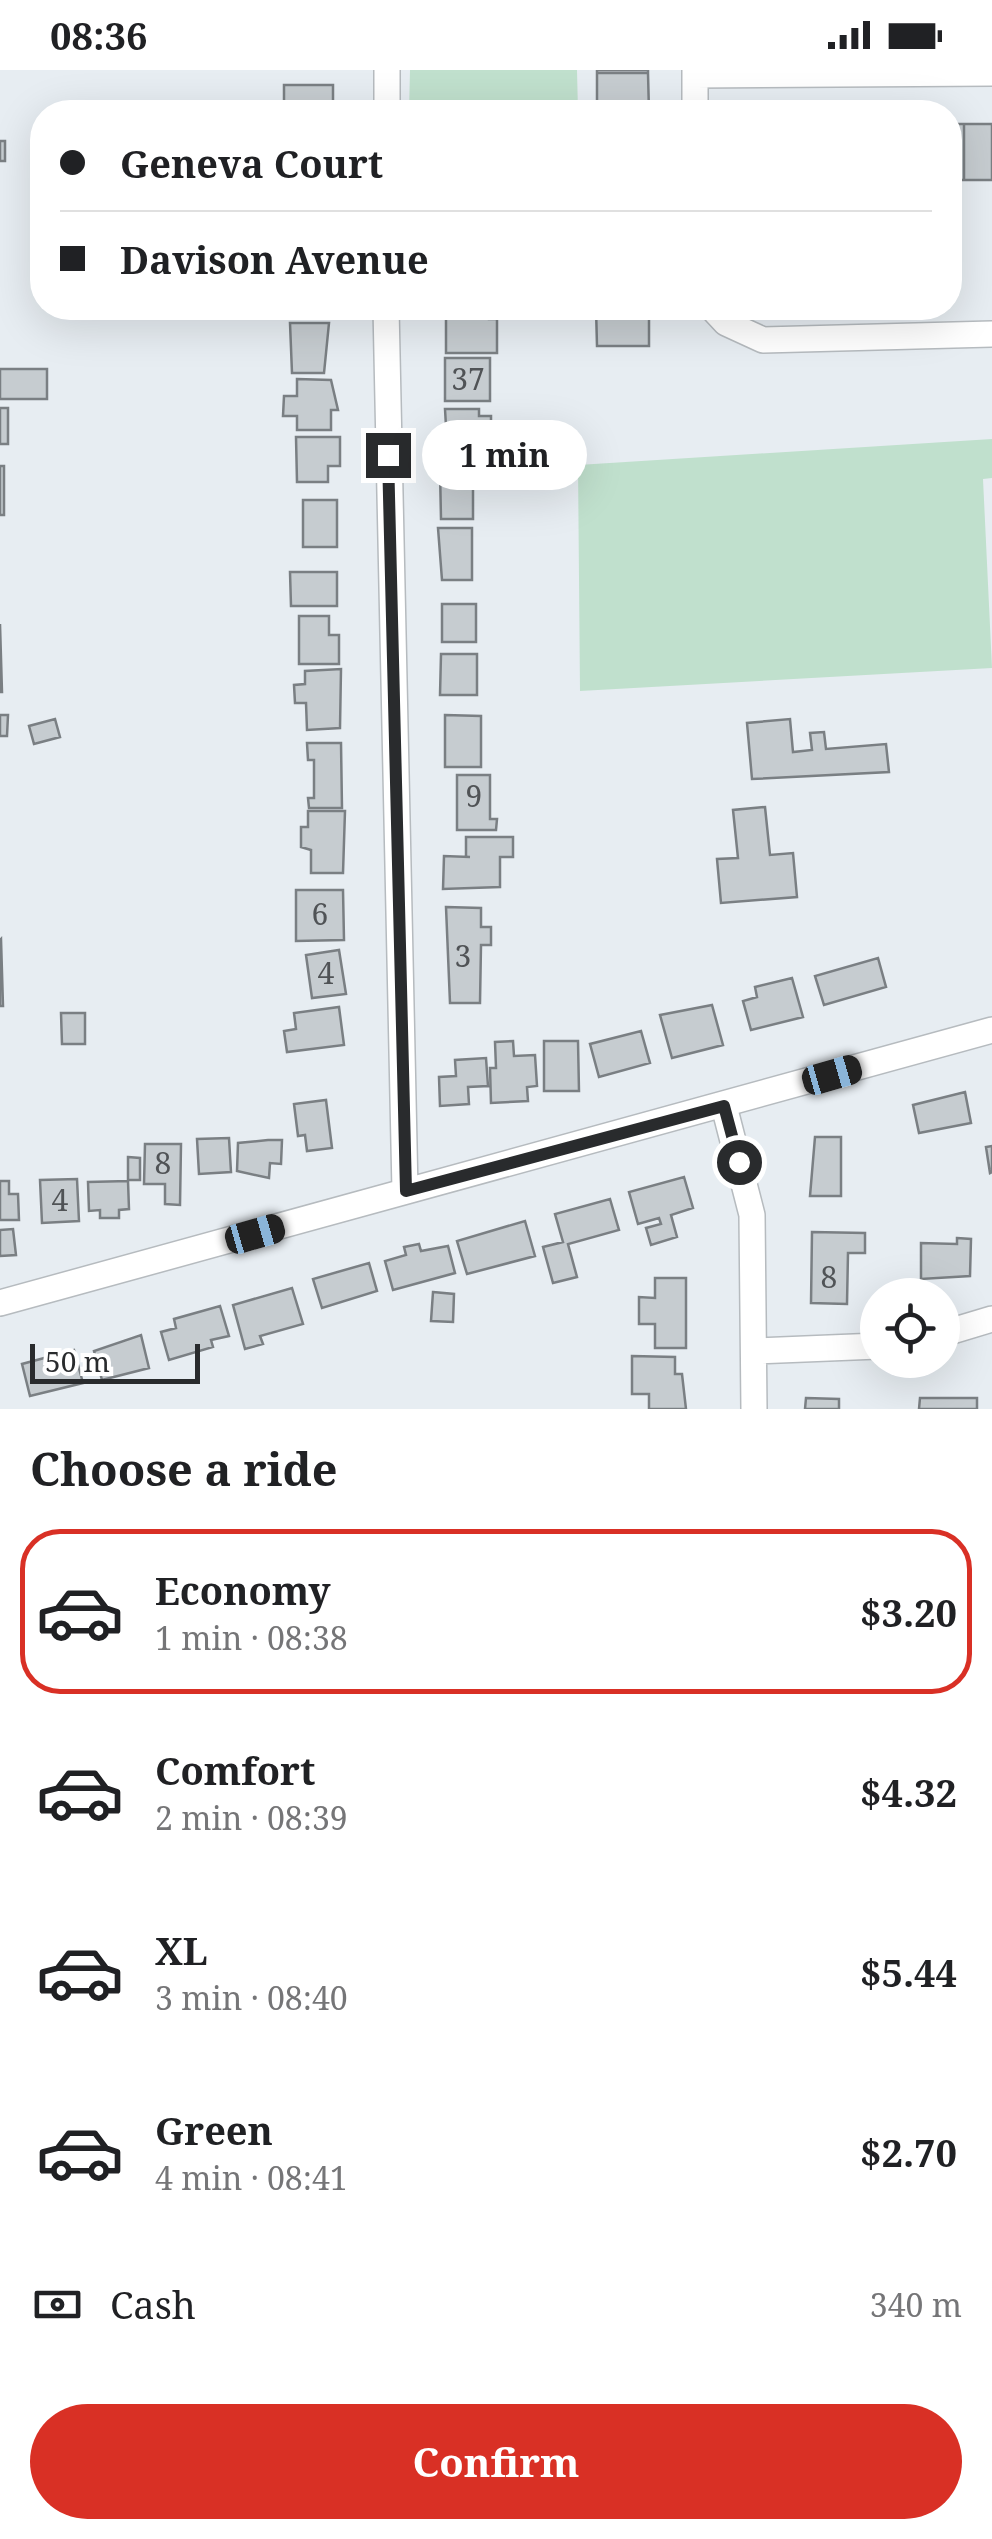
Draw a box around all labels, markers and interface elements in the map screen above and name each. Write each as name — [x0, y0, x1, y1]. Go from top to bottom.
text: 08:36 — [50, 9, 147, 61]
text: Geneva Court — [120, 137, 383, 189]
text: Davison Avenue — [120, 233, 429, 285]
house number: 37 — [451, 358, 485, 399]
callout: 1 min — [423, 420, 588, 490]
route end — [366, 433, 411, 478]
text: 1 min — [459, 433, 550, 476]
house number: 9 — [466, 775, 482, 816]
house number: 6 — [312, 893, 328, 934]
house number: 3 — [455, 935, 471, 976]
house number: 4 — [318, 952, 335, 993]
car — [799, 1052, 865, 1098]
route start — [717, 1140, 762, 1185]
house number: 8 — [155, 1142, 171, 1183]
house number: 4 — [52, 1179, 69, 1220]
car — [222, 1211, 288, 1257]
house number: 8 — [821, 1256, 837, 1297]
map controls — [860, 1278, 960, 1378]
button: locate — [860, 1278, 960, 1378]
scale bar — [30, 1339, 200, 1384]
text: 50 m — [45, 1342, 110, 1380]
text: Choose a ride — [30, 1438, 338, 1499]
text: Economy — [155, 1564, 331, 1616]
icon: car — [35, 1567, 125, 1657]
text: $3.20 — [860, 1586, 957, 1638]
text: 1 min · 08:38 — [155, 1616, 348, 1659]
text: Comfort — [155, 1744, 315, 1796]
icon: car — [35, 1747, 125, 1837]
text: $4.32 — [860, 1766, 957, 1818]
text: 2 min · 08:39 — [155, 1796, 348, 1839]
text: XL — [155, 1924, 208, 1976]
icon: car — [35, 1927, 125, 2017]
text: $5.44 — [860, 1946, 957, 1998]
text: 3 min · 08:40 — [155, 1976, 348, 2019]
text: Green — [155, 2104, 273, 2156]
icon: car — [35, 2107, 125, 2197]
text: $2.70 — [860, 2126, 957, 2178]
text: 4 min · 08:41 — [155, 2156, 348, 2199]
icon: cash — [30, 2277, 85, 2332]
text: Cash — [110, 2278, 196, 2330]
text: 340 m — [870, 2283, 962, 2326]
button: Confirm — [30, 2404, 962, 2519]

